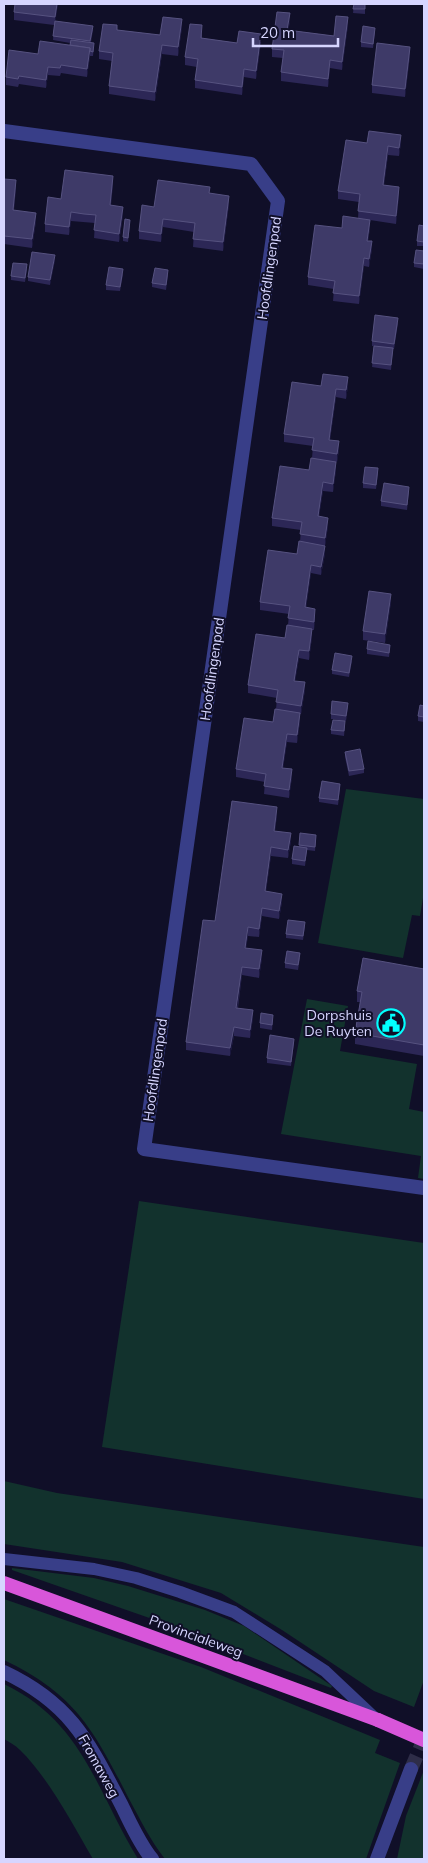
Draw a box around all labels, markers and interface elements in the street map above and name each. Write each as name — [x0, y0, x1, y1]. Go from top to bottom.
scale bar — [253, 15, 338, 47]
text: 20 m — [260, 23, 295, 42]
street label: Hoofdlingenpad — [253, 215, 285, 321]
street label: Hoofdlingenpad — [196, 616, 228, 722]
place label: Dorpshuis De Ruyten — [304, 1006, 372, 1040]
public building icon: Dorpshuis De Ruyten — [376, 1008, 406, 1038]
street label: Hoofdlingenpad — [139, 1017, 171, 1123]
street label: Provincialeweg — [147, 1611, 245, 1661]
street label: Fromaweg — [74, 1731, 124, 1801]

